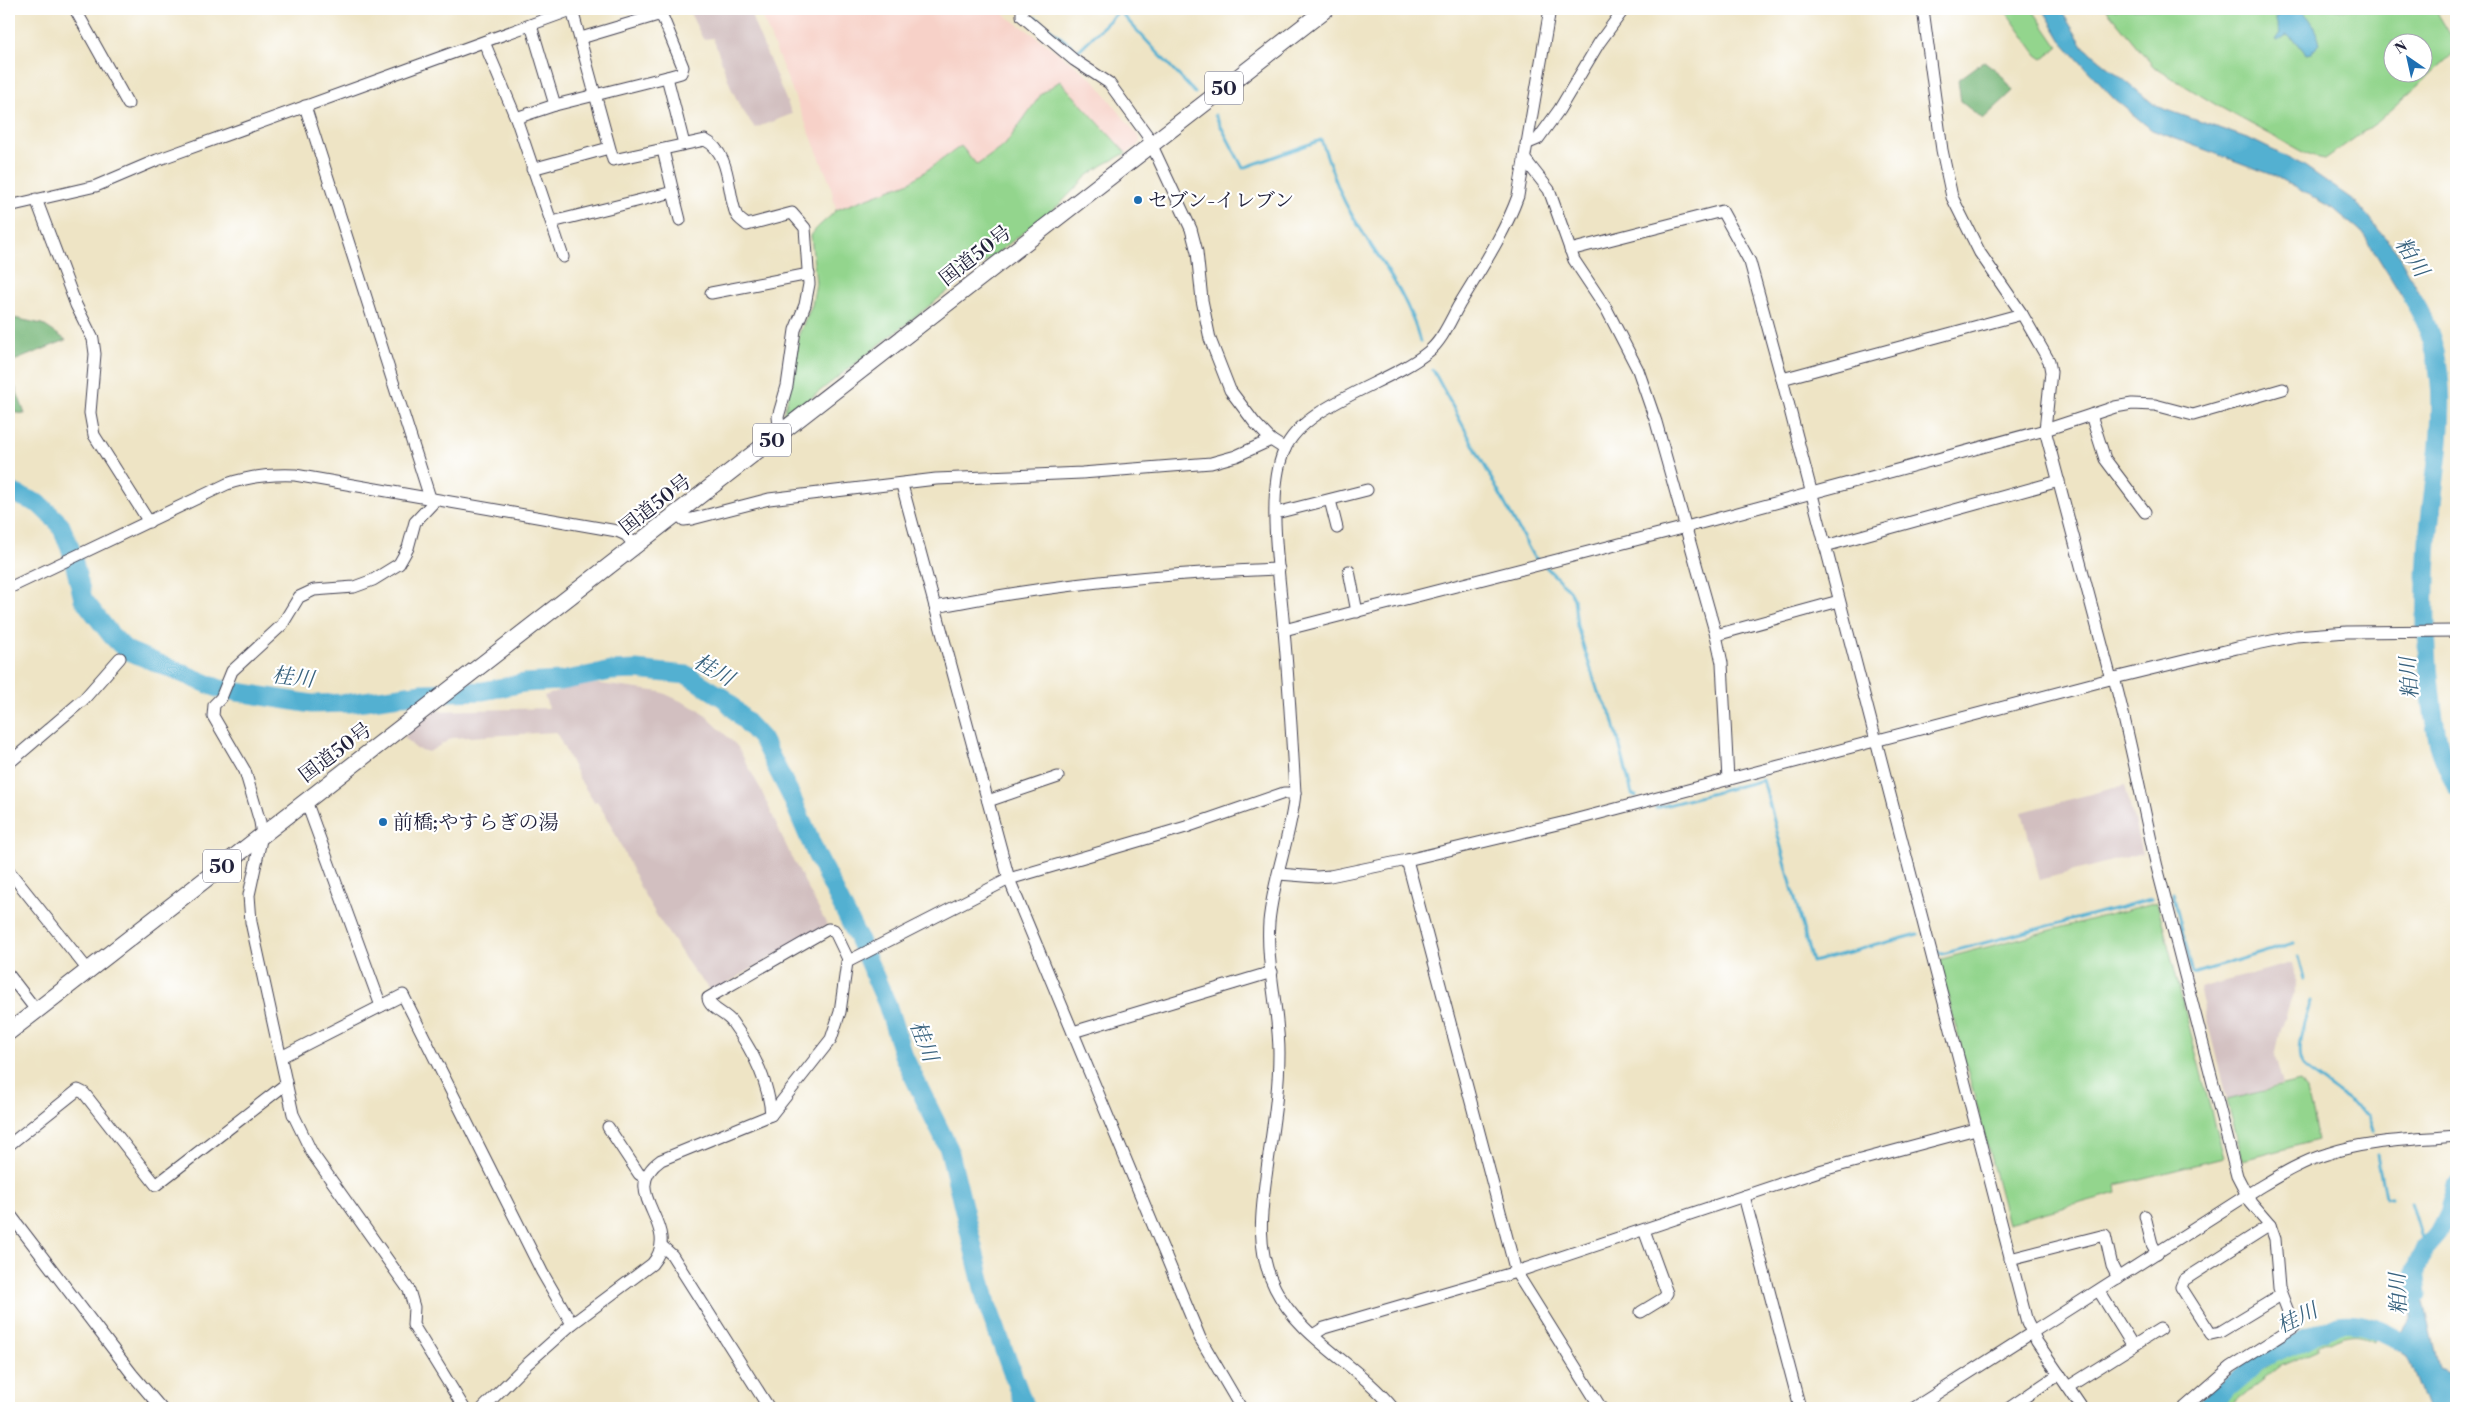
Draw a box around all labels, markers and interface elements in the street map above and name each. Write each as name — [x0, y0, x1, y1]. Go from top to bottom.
north arrow — [2382, 32, 2432, 82]
text: N — [2392, 37, 2411, 59]
road number: 50 — [1205, 72, 1243, 105]
place label: セブン-イレブン — [1148, 189, 1294, 214]
marker: セブン-イレブン — [1132, 194, 1144, 206]
street label: 国道50号 — [935, 220, 1017, 292]
water label: 粕川 — [2389, 233, 2435, 284]
road number: 50 — [753, 424, 791, 456]
street label: 国道50号 — [615, 469, 697, 541]
water label: 桂川 — [689, 649, 740, 694]
water label: 粕川 — [2395, 654, 2424, 700]
water label: 桂川 — [270, 663, 317, 694]
street label: 国道50号 — [295, 718, 377, 789]
place label: 前橋;やすらぎの湯 — [393, 811, 559, 836]
marker: 前橋;やすらぎの湯 — [377, 816, 389, 828]
road number: 50 — [203, 849, 241, 882]
water label: 桂川 — [903, 1017, 943, 1067]
water label: 粕川 — [2385, 1271, 2413, 1315]
water label: 桂川 — [2273, 1297, 2324, 1340]

